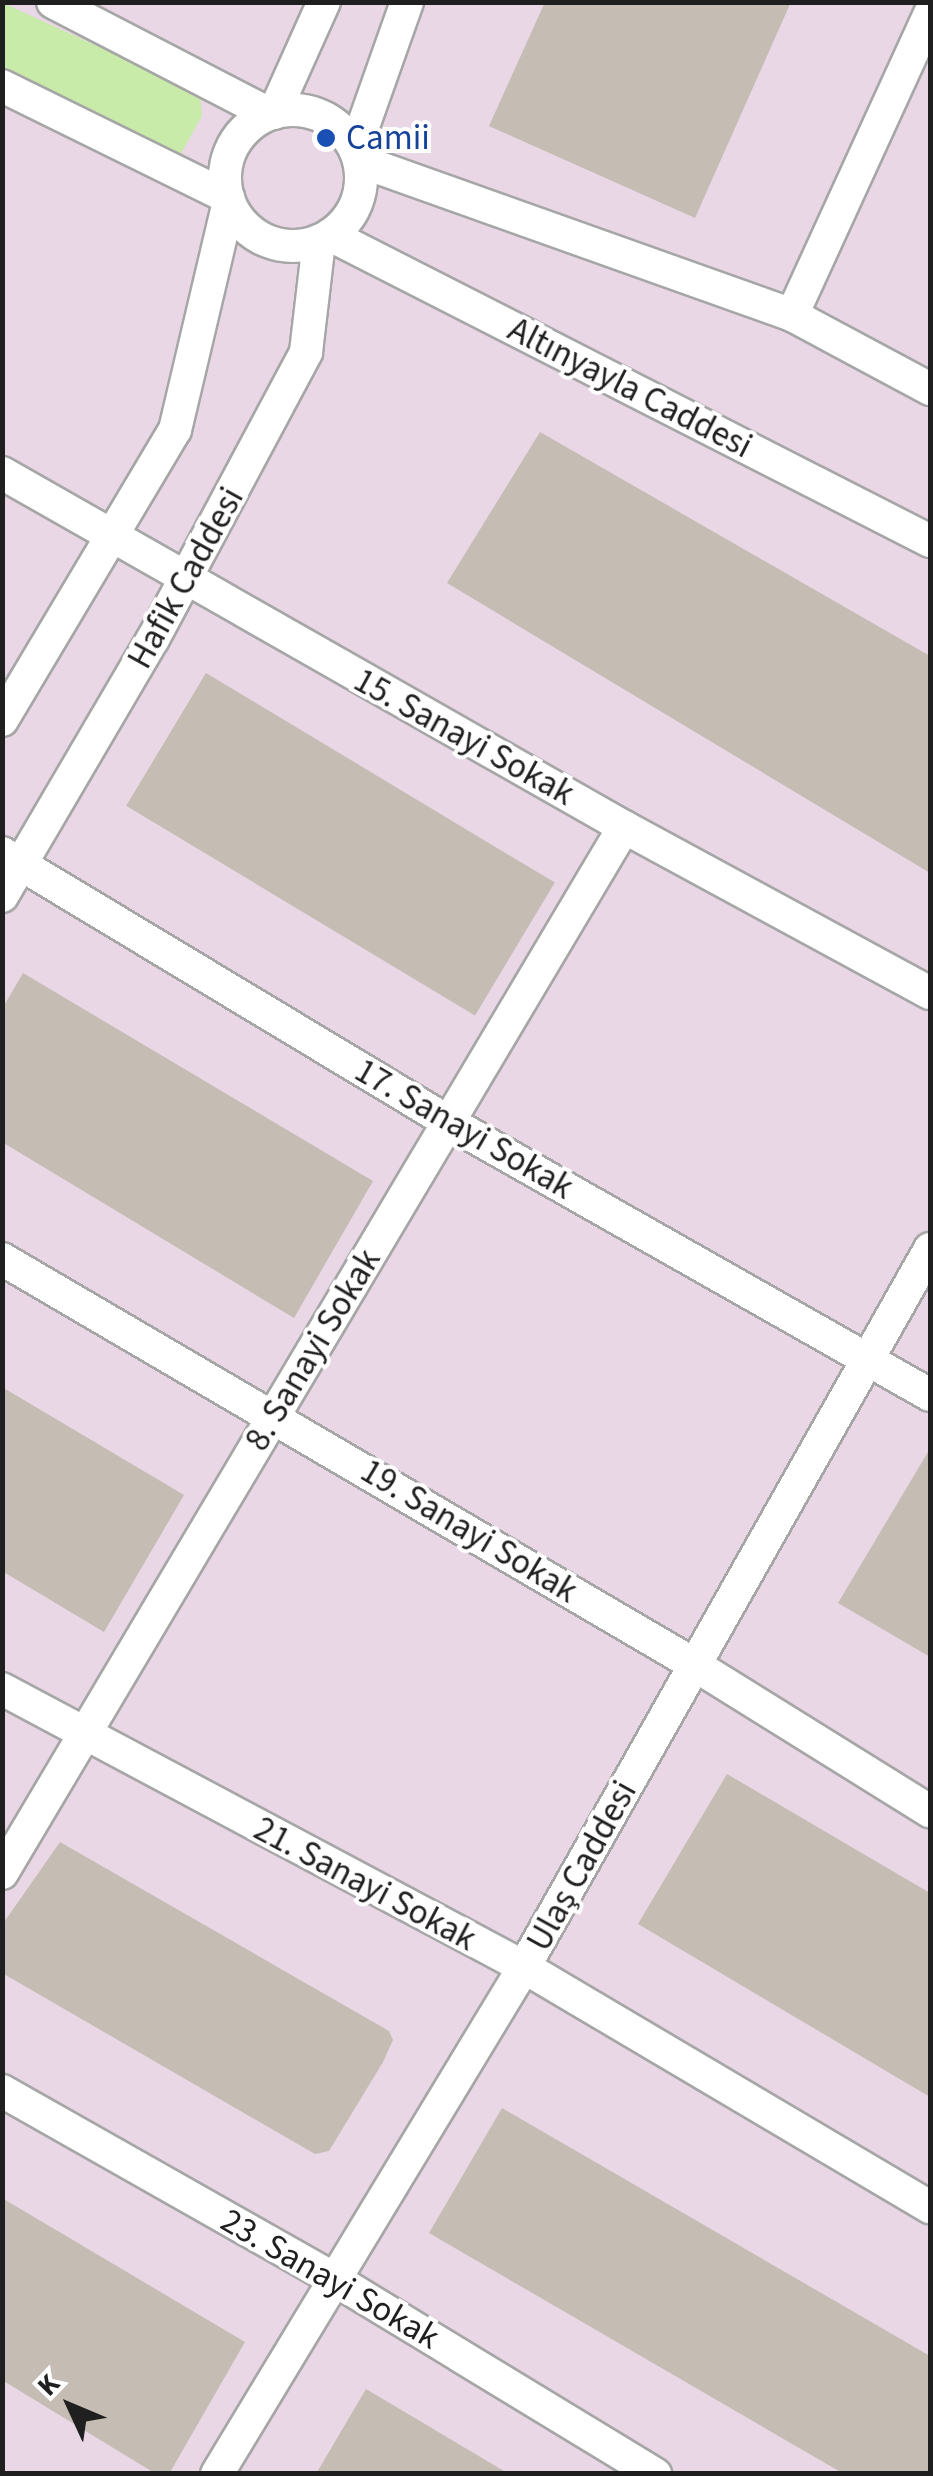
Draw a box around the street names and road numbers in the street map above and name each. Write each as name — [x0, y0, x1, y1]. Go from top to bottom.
street label: Altınyayla Caddesi — [501, 308, 759, 468]
street label: Hafik Caddesi — [119, 480, 253, 676]
street label: 15. Sanayi Sokak — [347, 659, 581, 815]
street label: 17. Sanayi Sokak — [347, 1050, 581, 1208]
street label: 8. Sanayi Sokak — [236, 1242, 390, 1458]
street label: 19. Sanayi Sokak — [353, 1450, 585, 1612]
street label: Ulaş Caddesi — [518, 1774, 646, 1958]
street label: 21. Sanayi Sokak — [247, 1808, 483, 1960]
street label: 23. Sanayi Sokak — [213, 2200, 447, 2358]

